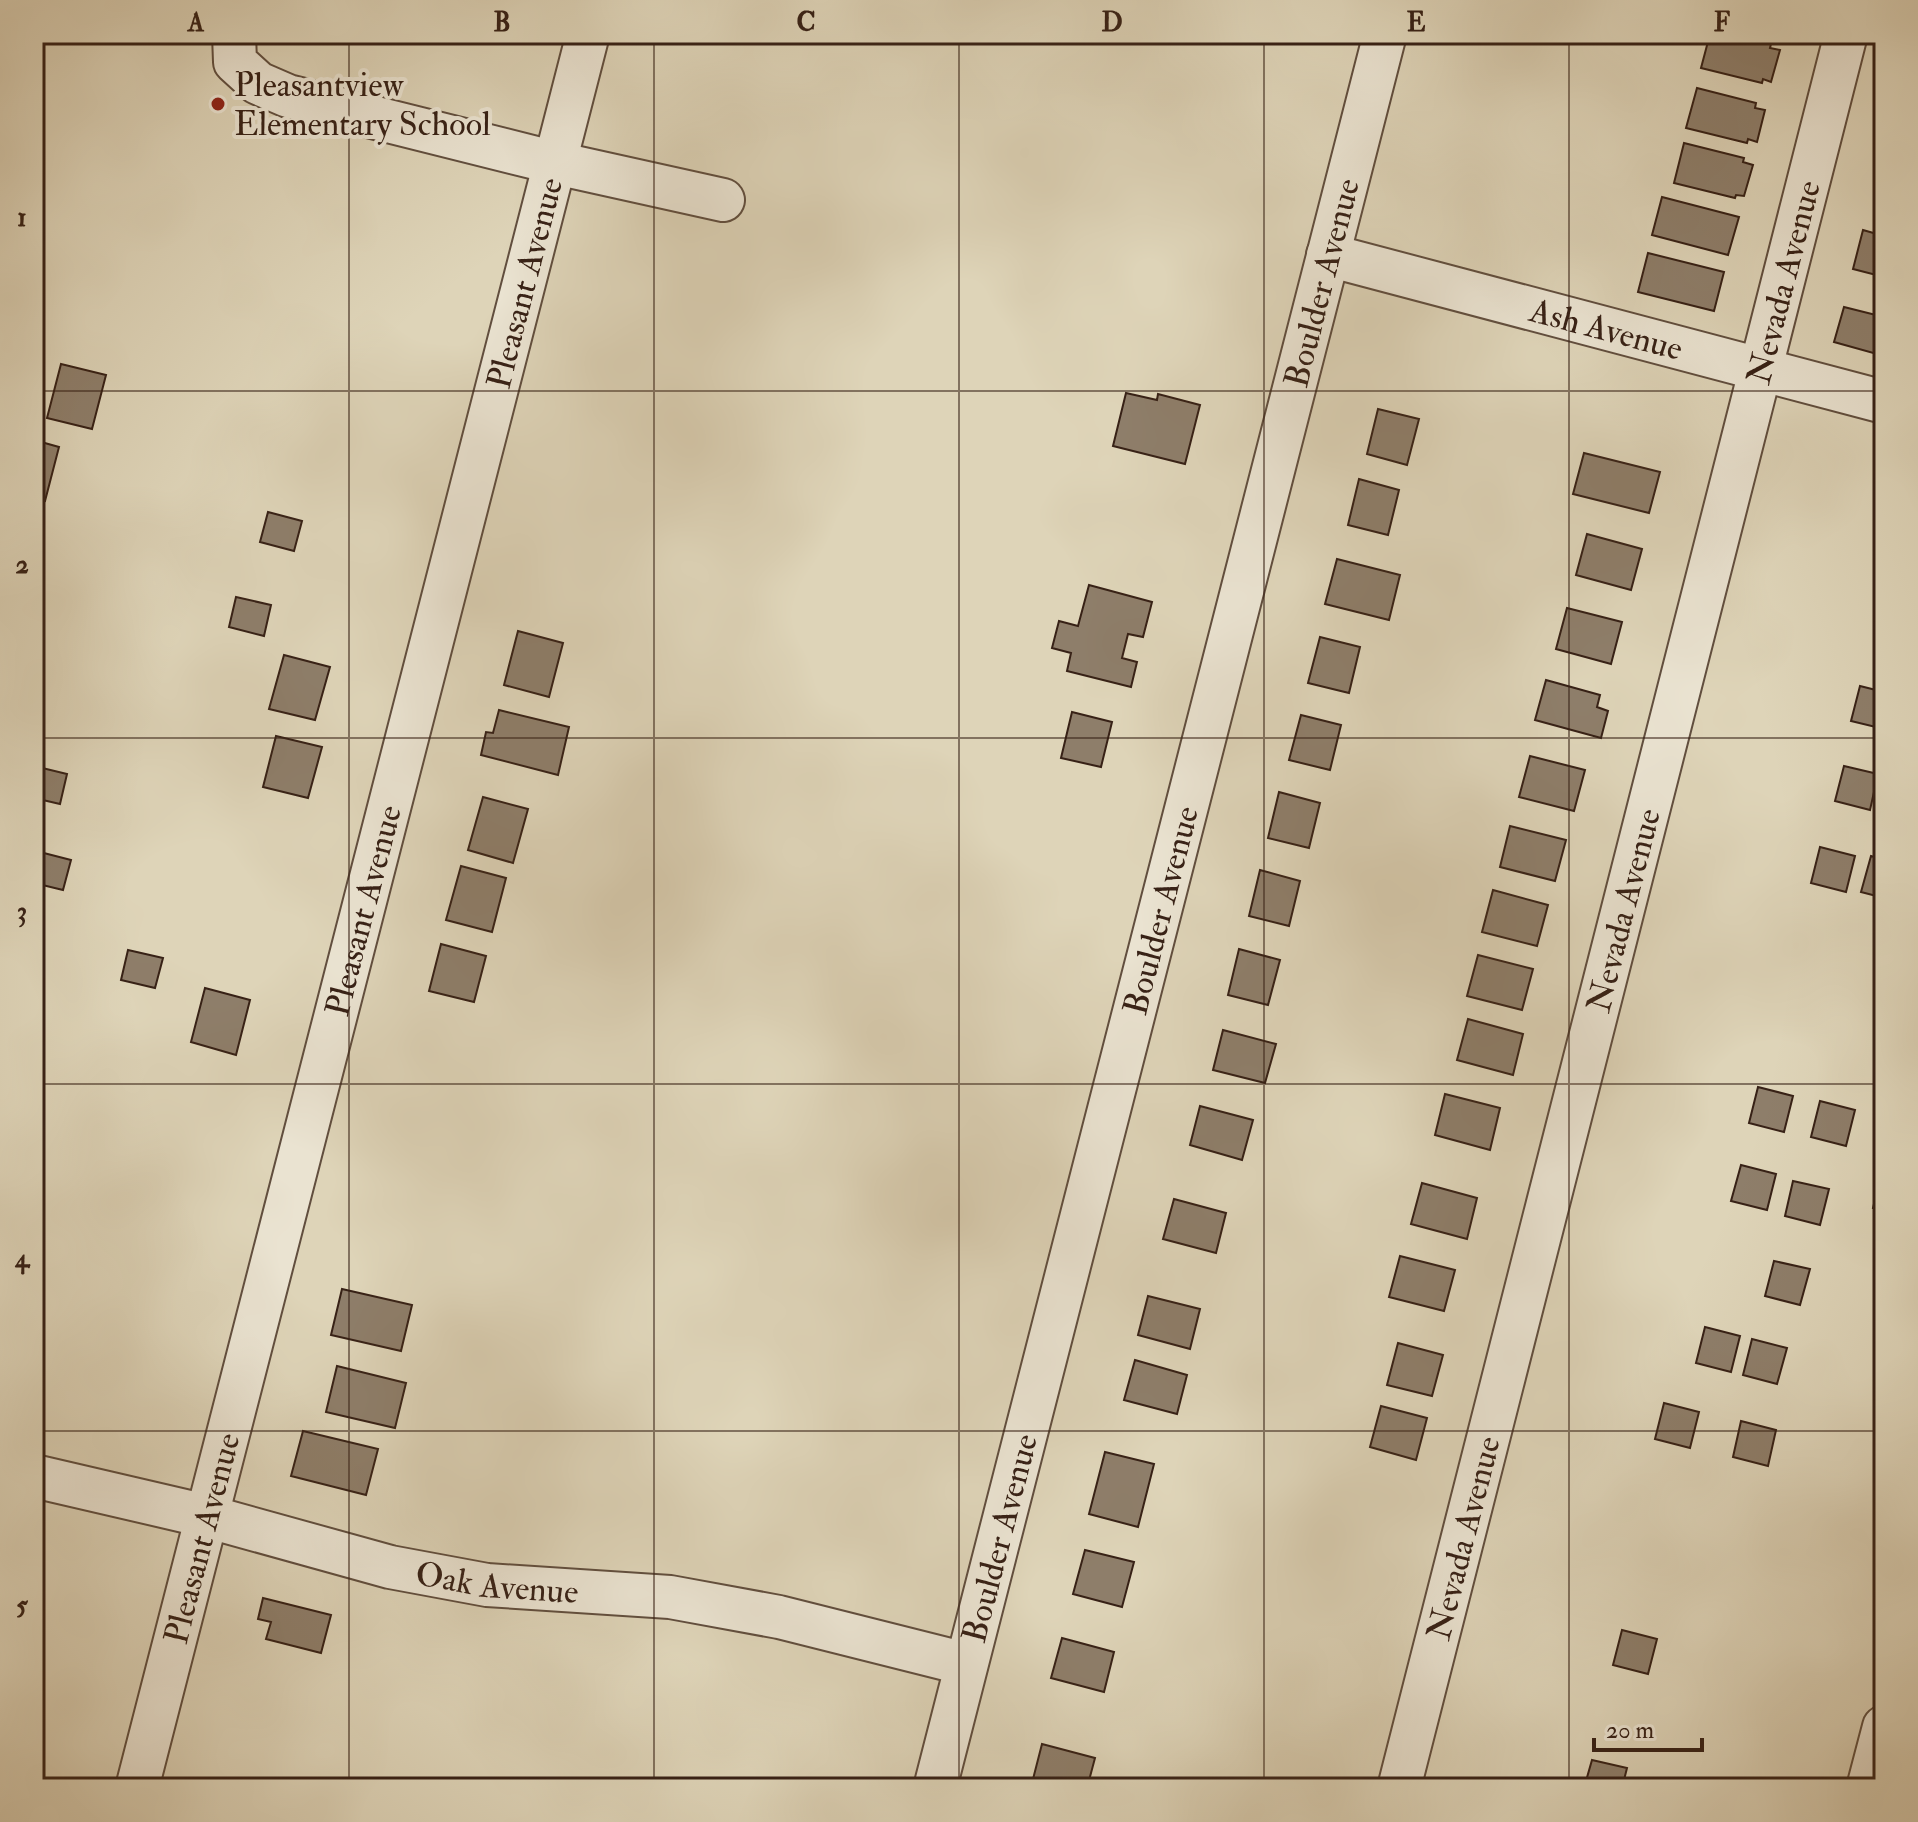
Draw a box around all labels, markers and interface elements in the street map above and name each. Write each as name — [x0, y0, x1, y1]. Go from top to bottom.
text: A — [187, 7, 205, 39]
text: B — [493, 7, 511, 39]
text: C — [796, 7, 816, 39]
text: D — [1101, 7, 1123, 39]
text: E — [1407, 7, 1426, 39]
text: F — [1714, 7, 1731, 39]
place label: Pleasantview Elementary School — [234, 64, 491, 146]
marker: Pleasantview Elementary School — [209, 95, 227, 113]
street label: Pleasant Avenue — [478, 173, 573, 393]
street label: Boulder Avenue — [1275, 174, 1370, 392]
street label: Nevada Avenue — [1738, 176, 1831, 389]
text: 1 — [17, 202, 27, 234]
street label: Ash Avenue — [1524, 289, 1687, 371]
text: 2 — [15, 549, 29, 581]
street label: Pleasant Avenue — [316, 801, 412, 1021]
street label: Boulder Avenue — [1114, 802, 1209, 1020]
street label: Nevada Avenue — [1578, 804, 1671, 1017]
text: 3 — [17, 896, 27, 928]
text: 4 — [14, 1243, 31, 1275]
street label: Pleasant Avenue — [155, 1428, 250, 1649]
street label: Boulder Avenue — [953, 1429, 1048, 1648]
street label: Nevada Avenue — [1418, 1432, 1511, 1645]
street label: Oak Avenue — [412, 1552, 580, 1614]
text: 5 — [16, 1590, 28, 1622]
scale bar — [1594, 1702, 1702, 1752]
text: 20 m — [1606, 1715, 1655, 1746]

